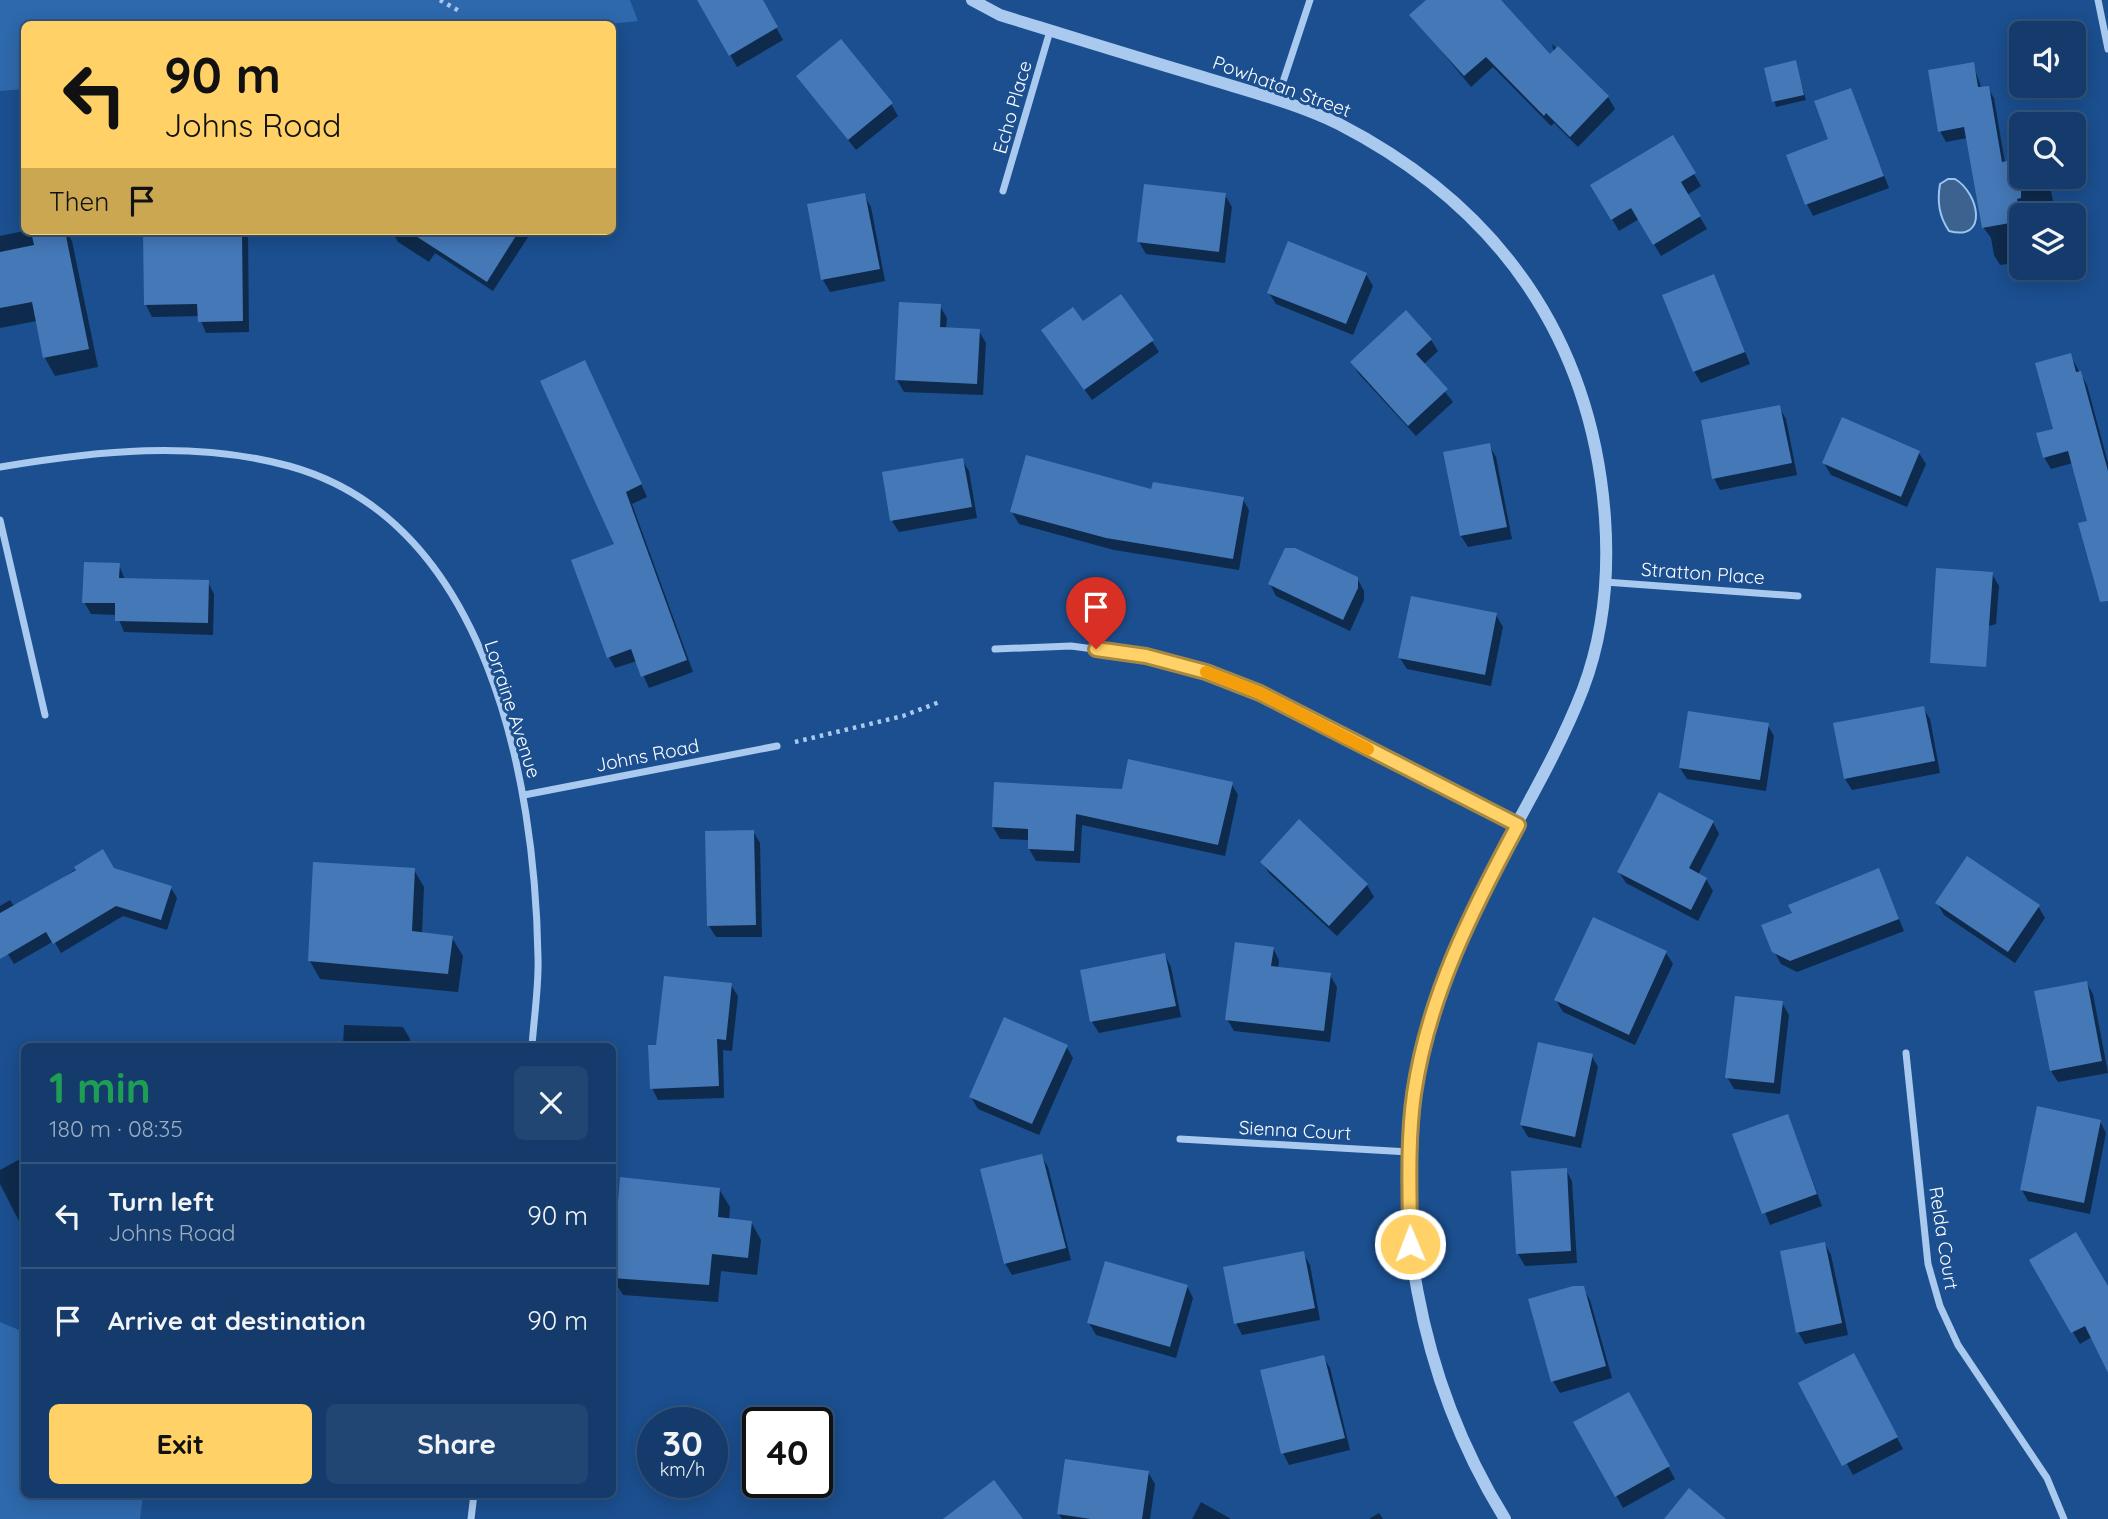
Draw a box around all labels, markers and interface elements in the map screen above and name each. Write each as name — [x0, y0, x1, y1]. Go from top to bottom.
map controls — [2009, 21, 2086, 280]
button: sound — [2009, 21, 2086, 98]
text: 90 m — [164, 44, 281, 105]
icon: left — [49, 49, 140, 140]
street label: Powhatan Street — [1210, 50, 1354, 122]
street label: Echo Place — [987, 58, 1037, 156]
text: Johns Road — [164, 105, 341, 145]
button: search — [2009, 112, 2086, 189]
icon: arrive — [123, 182, 161, 220]
text: Then — [49, 185, 109, 218]
button: layers — [2009, 203, 2086, 280]
street label: Stratton Place — [1640, 557, 1766, 589]
pin — [1066, 577, 1126, 649]
icon: arrive — [1077, 588, 1115, 626]
street label: Lorraine Avenue — [479, 637, 547, 781]
street label: Johns Road — [593, 733, 701, 777]
text: 1 min — [49, 1061, 151, 1114]
button: close — [514, 1066, 588, 1140]
text: 180 m · 08:35 — [49, 1114, 183, 1143]
street label: Sienna Court — [1238, 1115, 1352, 1145]
text: Turn left — [108, 1185, 215, 1218]
street label: Relda Court — [1924, 1185, 1964, 1291]
icon: left — [49, 1197, 87, 1235]
text: 90 m — [527, 1199, 588, 1232]
position arrow — [1373, 1207, 1447, 1281]
text: Johns Road — [108, 1218, 236, 1247]
icon: arrive — [49, 1302, 87, 1340]
text: Arrive at destination — [108, 1304, 366, 1337]
text: 90 m — [527, 1304, 588, 1337]
button: Exit — [49, 1404, 312, 1484]
button: Share — [326, 1404, 588, 1484]
speed limit sign: 40 — [742, 1407, 833, 1498]
text: 30 — [662, 1421, 703, 1465]
text: km/h — [660, 1458, 705, 1481]

